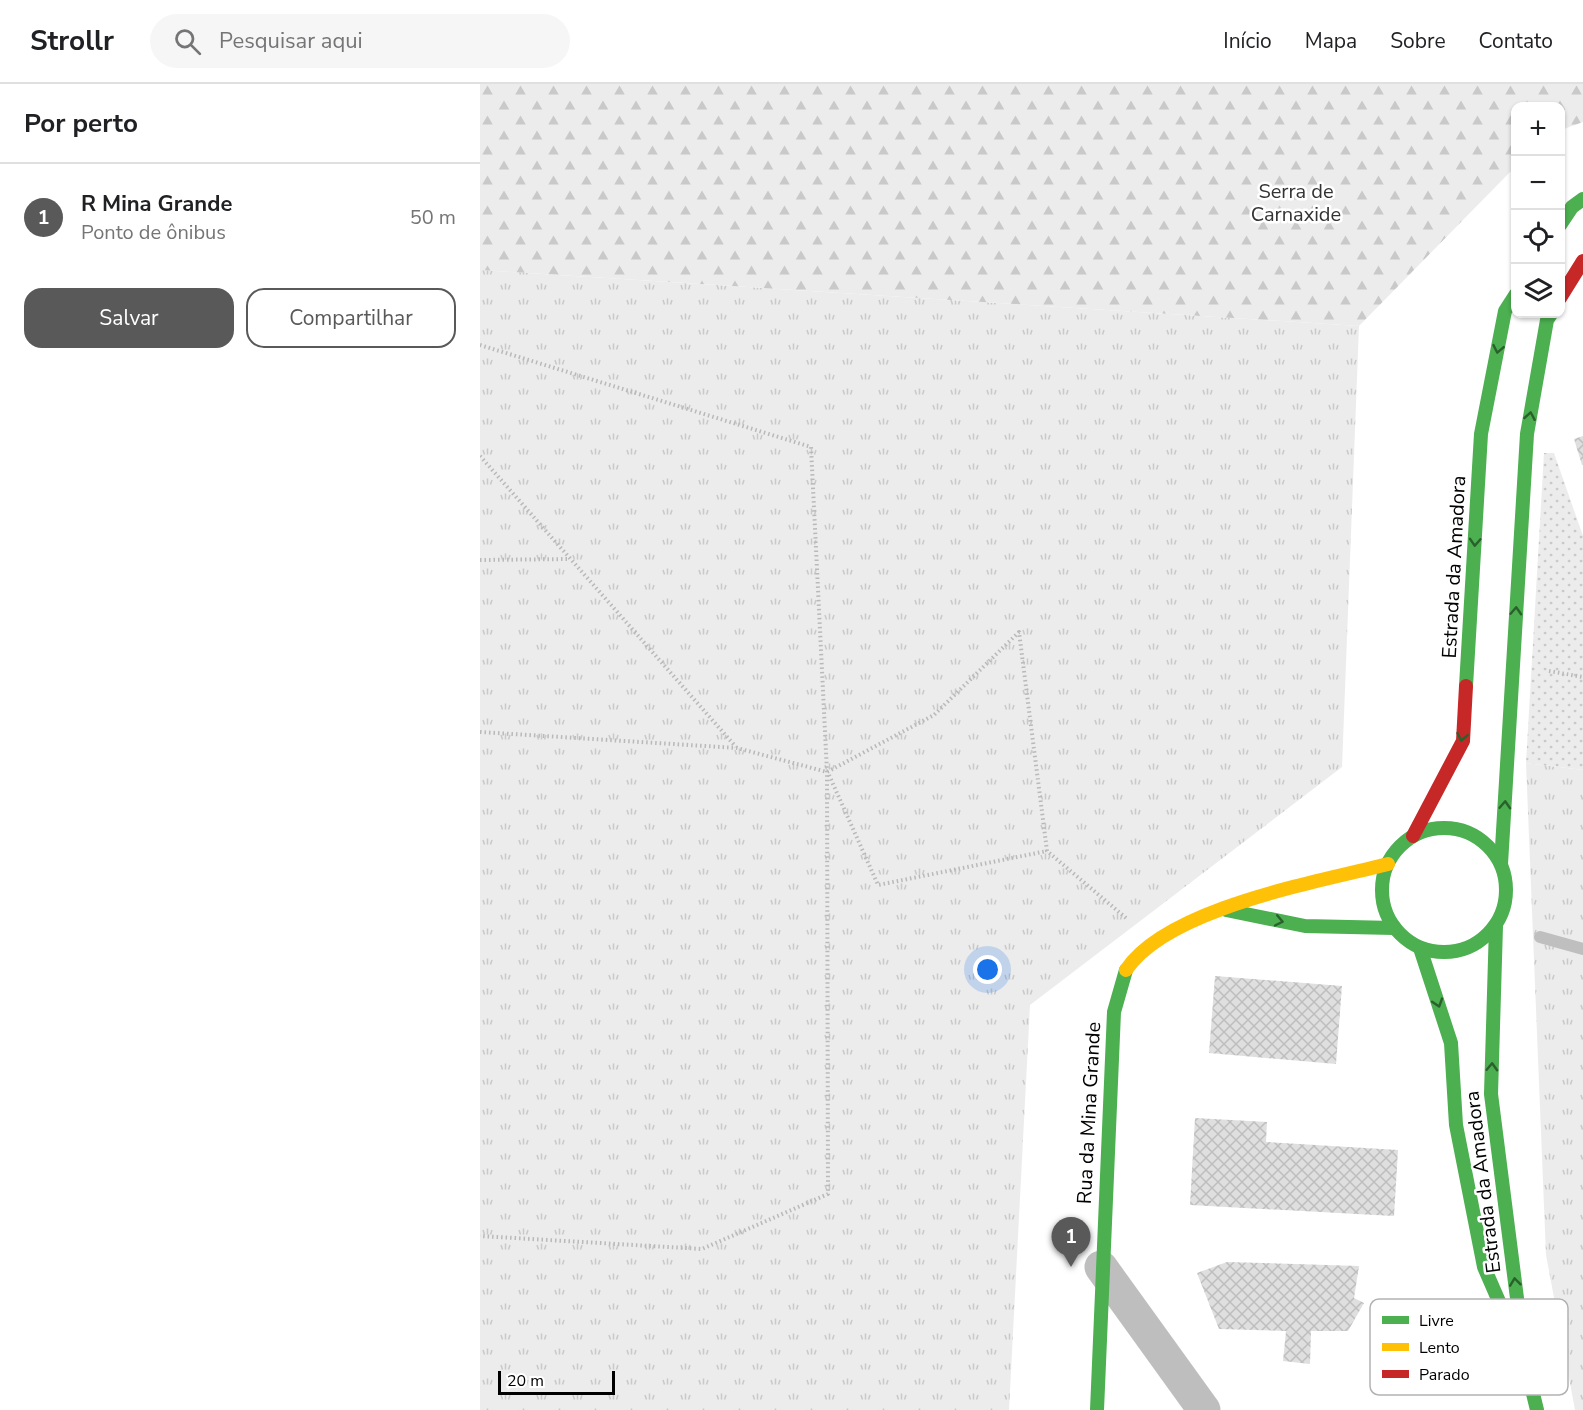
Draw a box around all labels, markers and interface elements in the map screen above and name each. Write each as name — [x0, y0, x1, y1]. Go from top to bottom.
search box — [150, 14, 570, 68]
text: Strollr — [30, 22, 114, 60]
icon: search — [171, 25, 204, 58]
text: Pesquisar aqui — [219, 26, 363, 56]
text: Início — [1223, 27, 1272, 55]
text: Mapa — [1305, 27, 1357, 55]
text: Sobre — [1390, 27, 1446, 55]
text: Contato — [1479, 27, 1553, 55]
map controls — [1511, 102, 1565, 318]
button: + — [1511, 102, 1565, 156]
text: Por perto — [24, 106, 138, 141]
button: − — [1511, 156, 1565, 210]
park label: Serra de Carnaxide — [1251, 178, 1341, 228]
text: R Mina Grande — [81, 189, 232, 219]
text: 1 — [38, 204, 50, 231]
text: 50 m — [410, 204, 456, 231]
button: locate — [1511, 210, 1565, 264]
text: Ponto de ônibus — [81, 219, 226, 246]
button: layers — [1511, 264, 1565, 318]
button: Salvar — [24, 288, 234, 348]
button: Compartilhar — [246, 288, 456, 348]
one-way arrow — [1492, 344, 1505, 354]
one-way arrow — [1523, 412, 1536, 422]
street label: Estrada da Amadora — [1436, 475, 1472, 659]
one-way arrow — [1469, 538, 1482, 547]
one-way arrow — [1510, 606, 1523, 615]
one-way arrow — [1456, 732, 1469, 742]
one-way arrow — [1498, 801, 1511, 810]
one-way arrow — [1273, 913, 1283, 926]
your location — [973, 955, 1002, 984]
one-way arrow — [1431, 997, 1444, 1008]
street label: Rua da Mina Grande — [1071, 1021, 1107, 1205]
one-way arrow — [1485, 1063, 1498, 1072]
street label: Estrada da Amadora — [1458, 1089, 1508, 1275]
pin: 1 — [1052, 1218, 1090, 1267]
one-way arrow — [1509, 1277, 1521, 1286]
legend — [1370, 1299, 1568, 1395]
text: Livre — [1419, 1310, 1454, 1332]
text: Lento — [1419, 1337, 1460, 1359]
text: Parado — [1419, 1364, 1470, 1386]
scale bar — [498, 1368, 615, 1396]
text: 20 m — [507, 1370, 544, 1392]

